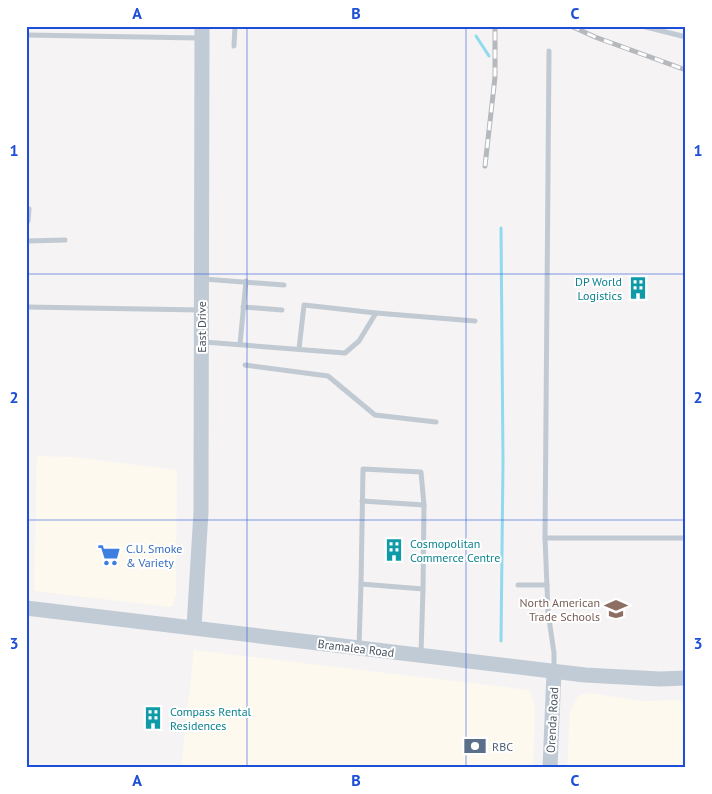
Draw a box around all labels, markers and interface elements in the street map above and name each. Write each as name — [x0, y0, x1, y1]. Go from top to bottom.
text: A — [132, 3, 142, 23]
text: B — [351, 3, 361, 23]
text: C — [571, 3, 580, 23]
text: 1 — [9, 140, 19, 160]
text: 1 — [693, 140, 703, 160]
place label: DP World Logistics — [575, 274, 622, 303]
building icon: DP World Logistics — [625, 275, 651, 301]
street label: East Drive — [194, 301, 209, 353]
text: 2 — [9, 387, 19, 407]
text: 2 — [693, 387, 703, 407]
place label: Cosmopolitan Commerce Centre — [410, 536, 500, 565]
building icon: Cosmopolitan Commerce Centre — [381, 537, 407, 563]
place label: C.U. Smoke & Variety — [126, 541, 182, 570]
supermarket icon: C.U. Smoke & Variety — [96, 542, 122, 568]
place label: North American Trade Schools — [520, 595, 600, 624]
school or university icon: North American Trade Schools — [603, 596, 629, 622]
text: 3 — [9, 633, 19, 653]
text: 3 — [693, 633, 703, 653]
street label: Bramalea Road — [317, 636, 395, 660]
street label: Orenda Road — [543, 687, 561, 753]
place label: Compass Rental Residences — [170, 704, 252, 733]
building icon: Compass Rental Residences — [140, 705, 166, 731]
bank icon: RBC — [462, 733, 488, 759]
place label: RBC — [492, 739, 513, 754]
text: A — [132, 770, 142, 790]
text: B — [351, 770, 361, 790]
text: C — [571, 770, 580, 790]

